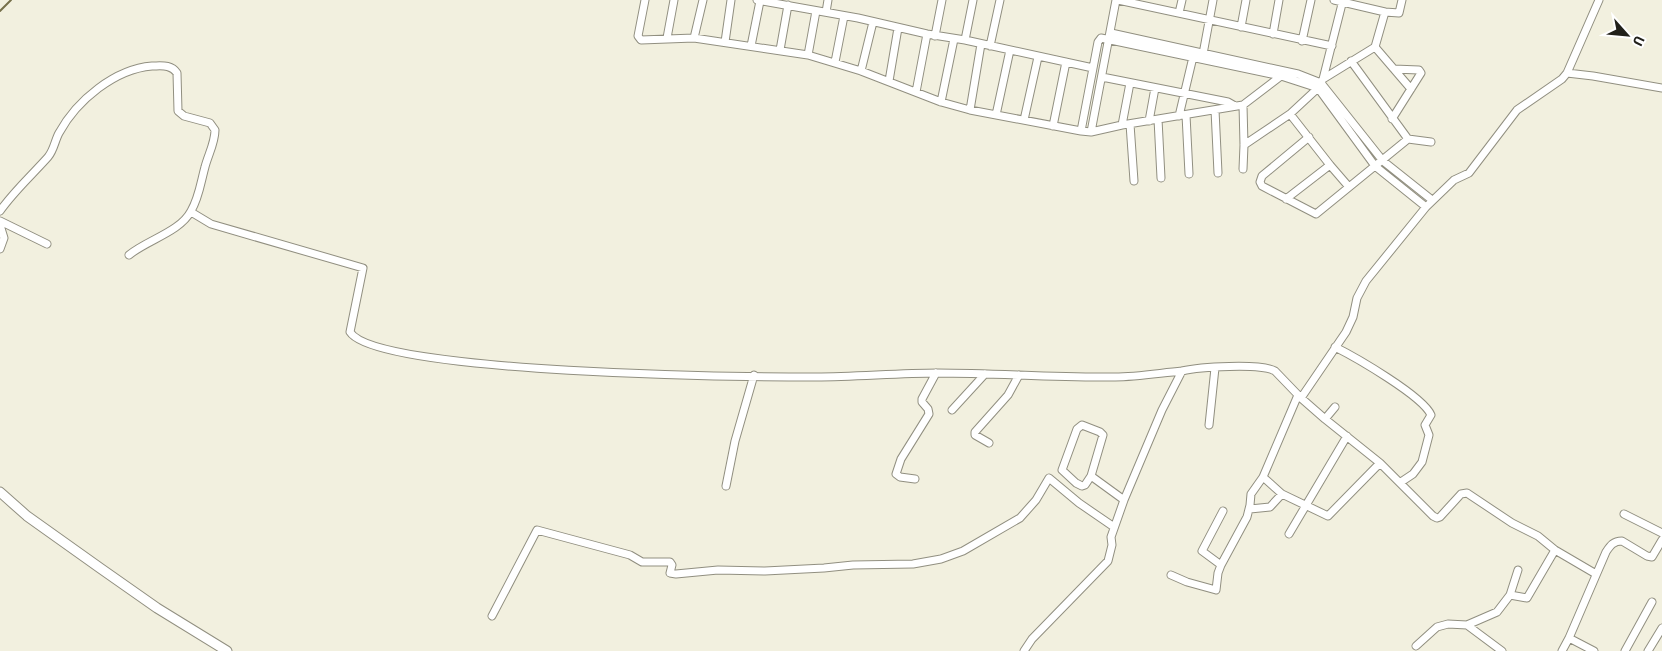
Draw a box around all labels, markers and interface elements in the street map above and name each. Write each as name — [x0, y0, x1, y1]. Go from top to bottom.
north arrow — [1602, 10, 1652, 60]
text: U — [1629, 33, 1649, 49]

